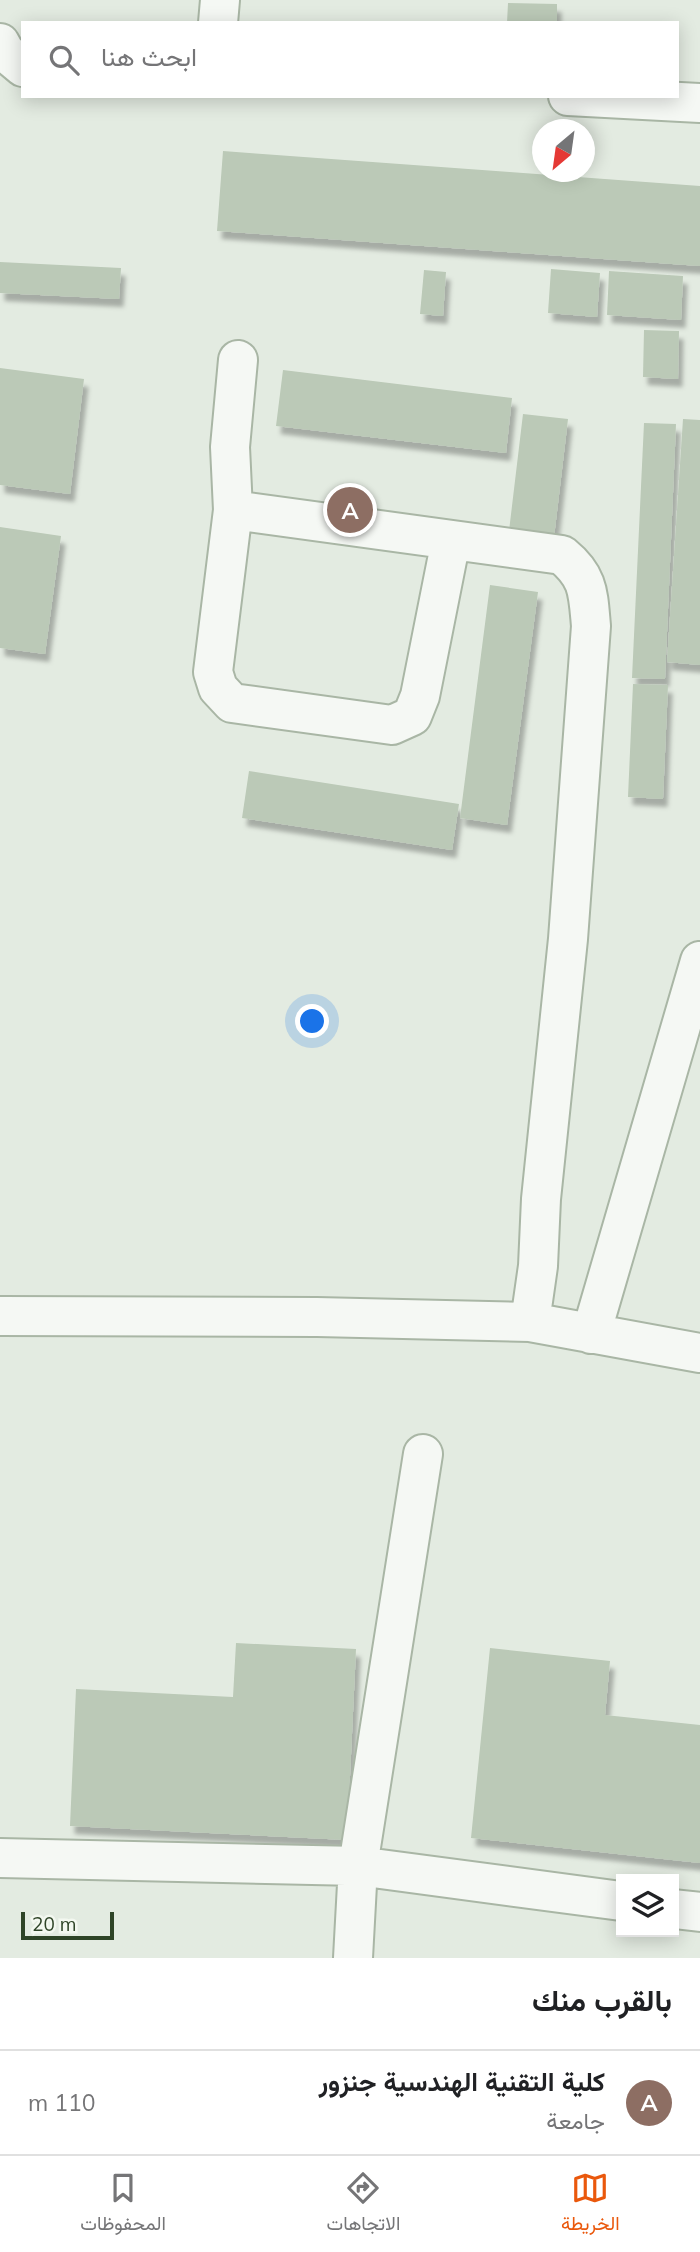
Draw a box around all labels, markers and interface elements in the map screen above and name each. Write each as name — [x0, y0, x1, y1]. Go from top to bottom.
search box — [21, 21, 679, 98]
text: ابحث هنا — [101, 40, 197, 73]
icon: search — [45, 41, 83, 79]
north arrow — [532, 119, 595, 182]
pin: A — [327, 484, 373, 536]
your location — [295, 1004, 329, 1038]
map controls — [616, 1874, 679, 1937]
button: layers — [616, 1874, 679, 1937]
scale bar — [21, 1909, 114, 1941]
text: 20 m — [32, 1912, 76, 1936]
text: بالقرب منك — [532, 1981, 672, 2019]
text: كلية التقنية الهندسية جنزور — [319, 2065, 605, 2098]
text: 110 m — [28, 2088, 96, 2117]
text: A — [640, 2088, 658, 2117]
text: جامعة — [546, 2106, 605, 2135]
tab: المحفوظات — [80, 2169, 166, 2240]
tab: الاتجاهات — [327, 2169, 400, 2240]
tab: الخريطة — [561, 2169, 620, 2240]

